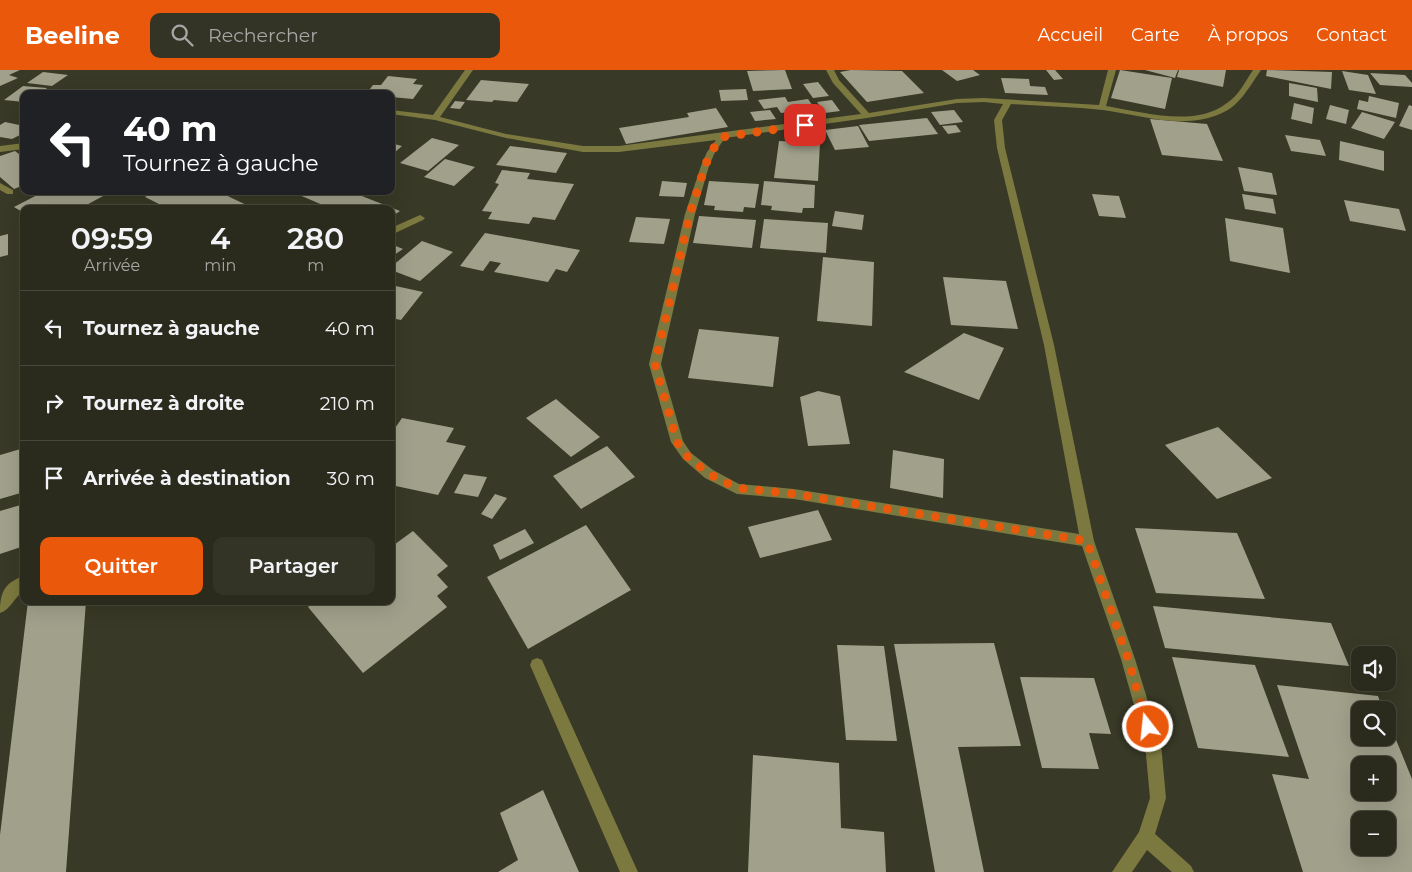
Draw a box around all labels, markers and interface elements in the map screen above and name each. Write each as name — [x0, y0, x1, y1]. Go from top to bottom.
search box — [150, 13, 500, 58]
text: Beeline — [25, 21, 120, 50]
icon: search — [168, 21, 196, 49]
text: Rechercher — [208, 24, 318, 47]
text: Accueil — [1038, 24, 1103, 46]
text: Carte — [1131, 24, 1180, 46]
text: À propos — [1208, 24, 1288, 46]
text: Contact — [1316, 24, 1387, 46]
pin — [784, 104, 826, 146]
text: 40 m — [123, 107, 218, 150]
icon: left — [40, 110, 105, 175]
icon: arrive — [791, 111, 819, 139]
text: Tournez à gauche — [123, 150, 319, 177]
text: 09:59 — [71, 220, 153, 257]
text: 4 — [210, 220, 230, 257]
text: 280 — [287, 220, 344, 257]
text: Arrivée — [84, 256, 140, 275]
text: min — [204, 256, 236, 275]
text: m — [307, 256, 324, 275]
icon: left — [40, 314, 68, 342]
text: Tournez à gauche — [83, 317, 260, 340]
text: 40 m — [325, 317, 375, 340]
icon: right — [40, 389, 68, 417]
text: Tournez à droite — [83, 392, 244, 415]
text: 210 m — [320, 392, 375, 415]
icon: arrive — [40, 464, 68, 492]
text: Arrivée à destination — [83, 467, 291, 490]
text: 30 m — [327, 467, 375, 490]
button: Quitter — [40, 537, 203, 595]
button: Partager — [213, 537, 375, 595]
map controls — [1351, 646, 1396, 856]
button: sound — [1351, 646, 1396, 691]
position arrow — [1121, 700, 1173, 752]
button: search — [1351, 701, 1396, 746]
button: + — [1351, 756, 1396, 801]
button: − — [1351, 811, 1396, 856]

